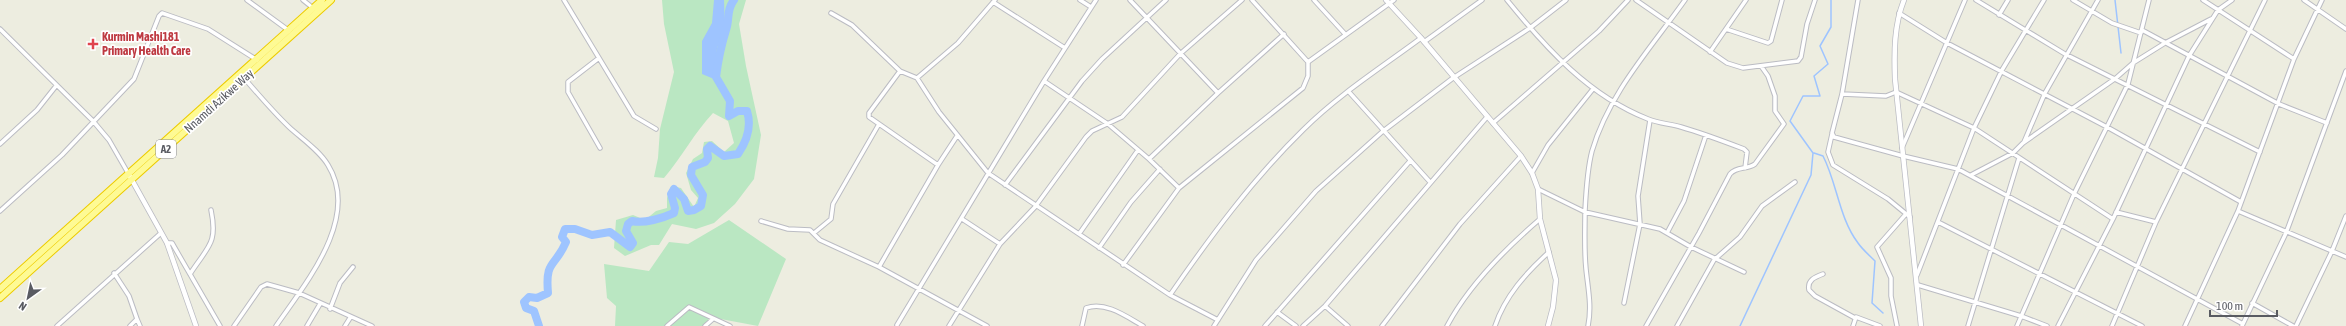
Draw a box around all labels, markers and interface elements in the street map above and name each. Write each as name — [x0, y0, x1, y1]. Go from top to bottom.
place label: Kurmin Mashi181 Primary Health Care — [102, 30, 191, 58]
marker: Kurmin Mashi181 Primary Health Care — [87, 38, 99, 50]
street label: Nnamdi Azikwe Way — [181, 66, 257, 136]
road number: A2 — [156, 140, 176, 158]
north arrow — [8, 278, 48, 318]
scale bar — [2210, 292, 2277, 318]
text: 100 m — [2216, 299, 2243, 313]
text: N — [17, 300, 29, 313]

